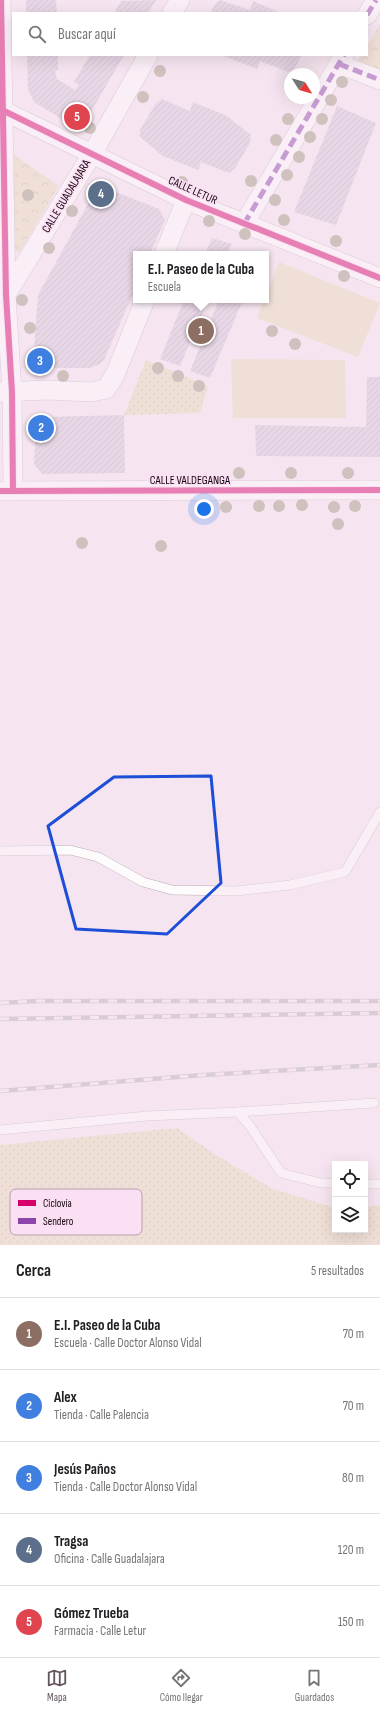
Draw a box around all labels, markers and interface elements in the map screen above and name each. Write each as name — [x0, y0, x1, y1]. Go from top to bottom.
search box — [12, 12, 368, 56]
icon: search — [26, 23, 48, 45]
text: Buscar aquí — [58, 25, 116, 44]
north arrow — [284, 68, 320, 104]
pin: 5 — [64, 102, 90, 132]
street label: CALLE GUADALAJARA — [39, 156, 95, 236]
street label: CALLE LETUR — [166, 173, 220, 208]
pin: 4 — [88, 179, 114, 209]
popup — [133, 251, 269, 303]
text: E.I. Paseo de la Cuba — [148, 260, 254, 279]
text: Escuela — [148, 279, 181, 295]
pin: 1 — [188, 316, 214, 346]
pin: 3 — [27, 346, 53, 376]
pin: 2 — [28, 413, 54, 443]
street label: CALLE VALDEGANGA — [150, 473, 231, 488]
your location — [194, 499, 214, 519]
map controls — [332, 1161, 368, 1233]
button: locate — [332, 1161, 368, 1197]
legend — [10, 1189, 142, 1235]
text: Ciclovía — [43, 1197, 72, 1210]
button: layers — [332, 1197, 368, 1233]
text: Sendero — [43, 1215, 74, 1228]
text: Cerca — [16, 1261, 51, 1281]
text: 5 resultados — [311, 1263, 364, 1279]
text: E.I. Paseo de la Cuba — [54, 1316, 160, 1335]
text: 1 — [26, 1326, 32, 1342]
text: 70 m — [343, 1326, 364, 1342]
text: Escuela · Calle Doctor Alonso Vidal — [54, 1335, 202, 1351]
text: Alex — [54, 1388, 77, 1407]
text: 2 — [26, 1398, 32, 1414]
text: 70 m — [343, 1398, 364, 1414]
text: Tienda · Calle Palencia — [54, 1407, 149, 1423]
text: Jesús Paños — [54, 1460, 116, 1479]
text: 3 — [26, 1470, 32, 1486]
text: 80 m — [342, 1470, 364, 1486]
text: Tienda · Calle Doctor Alonso Vidal — [54, 1479, 197, 1495]
text: Tragsa — [54, 1532, 88, 1551]
text: 4 — [26, 1542, 32, 1558]
text: 120 m — [338, 1542, 364, 1558]
text: Oficina · Calle Guadalajara — [54, 1551, 165, 1567]
text: Gómez Trueba — [54, 1604, 129, 1623]
text: 5 — [26, 1614, 32, 1630]
text: 150 m — [338, 1614, 364, 1630]
text: Farmacia · Calle Letur — [54, 1623, 146, 1639]
tab: Mapa — [46, 1667, 68, 1704]
tab: Cómo llegar — [160, 1667, 203, 1704]
tab: Guardados — [295, 1667, 334, 1704]

